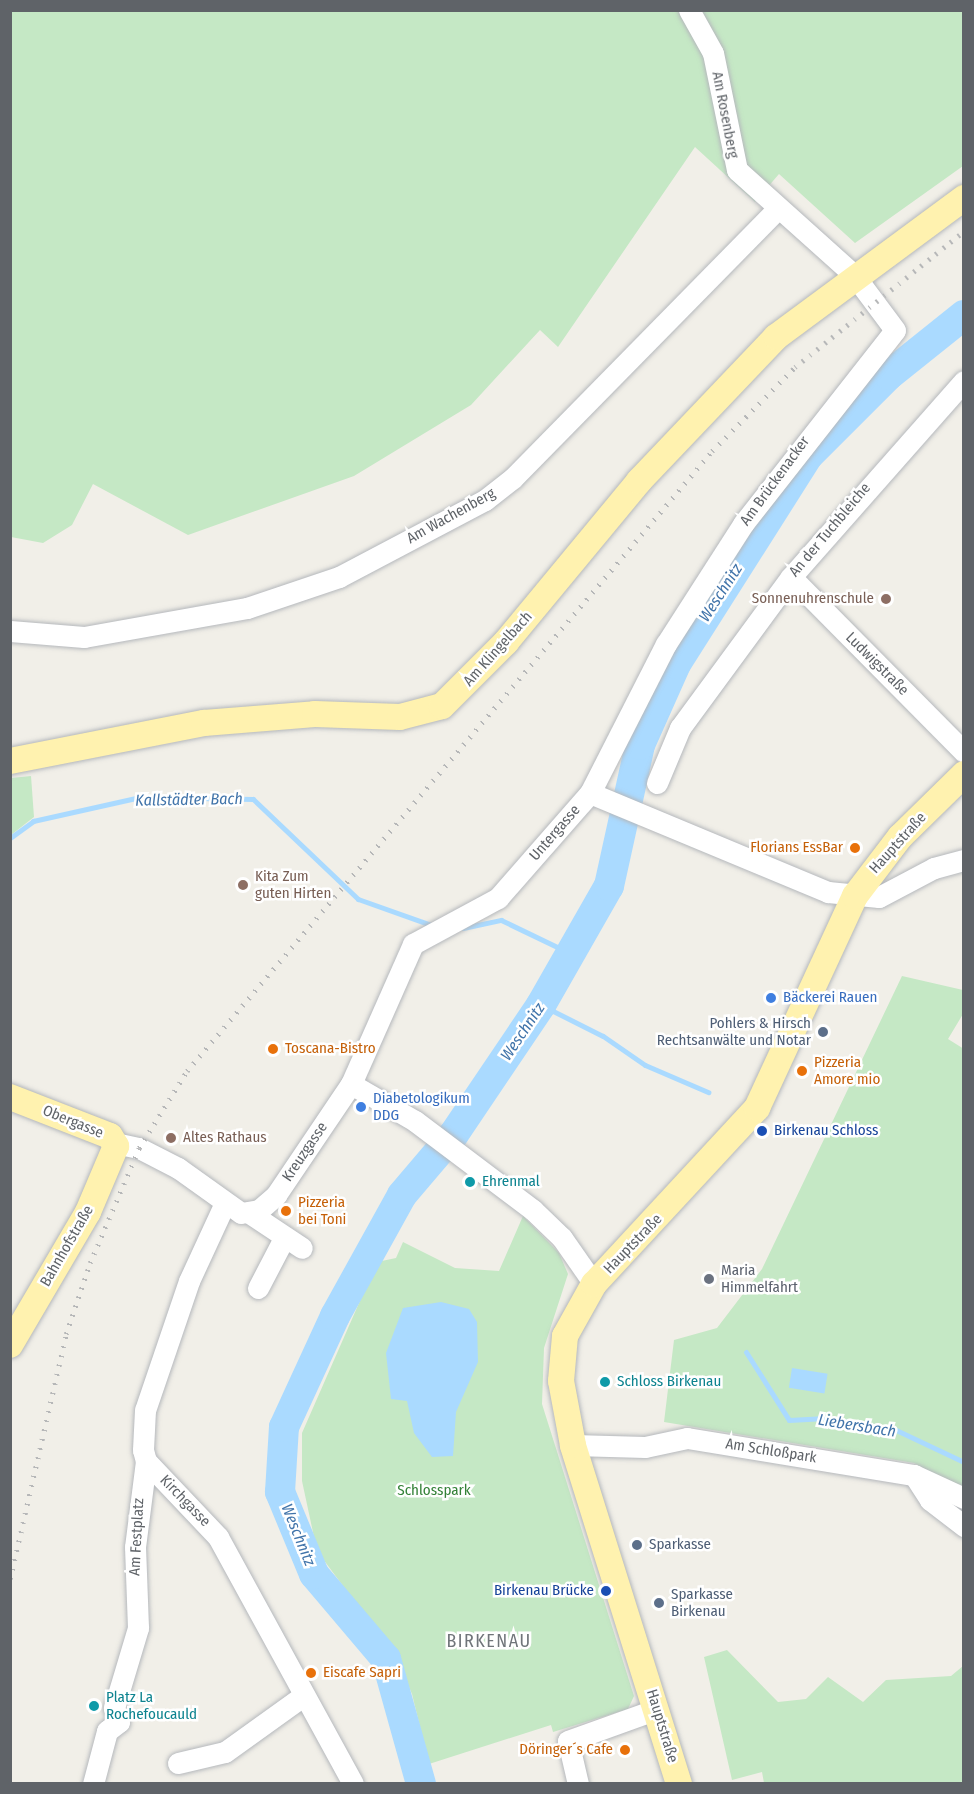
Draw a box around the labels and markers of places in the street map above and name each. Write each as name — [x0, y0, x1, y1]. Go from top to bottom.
place label: Sonnenuhrenschule — [752, 590, 874, 608]
marker: Sonnenuhrenschule — [879, 592, 893, 606]
place label: Florians EssBar — [750, 839, 843, 857]
marker: Florians EssBar — [848, 841, 862, 855]
place label: Kita Zum guten Hirten — [255, 867, 331, 902]
marker: Kita Zum guten Hirten — [236, 878, 250, 892]
place label: Bäckerei Rauen — [783, 989, 877, 1007]
marker: Bäckerei Rauen — [764, 991, 778, 1005]
place label: Pohlers & Hirsch Rechtsanwälte und Notar — [657, 1014, 811, 1049]
marker: Pohlers & Hirsch Rechtsanwälte und Notar — [816, 1025, 830, 1039]
place label: Toscana-Bistro — [285, 1040, 376, 1058]
marker: Toscana-Bistro — [266, 1042, 280, 1056]
place label: Pizzeria Amore mio — [814, 1053, 880, 1088]
marker: Pizzeria Amore mio — [795, 1064, 809, 1078]
place label: Diabetologikum DDG — [373, 1089, 470, 1124]
marker: Diabetologikum DDG — [354, 1100, 368, 1114]
place label: Birkenau Schloss — [774, 1122, 878, 1140]
marker: Birkenau Schloss — [755, 1124, 769, 1138]
place label: Altes Rathaus — [183, 1129, 267, 1147]
marker: Altes Rathaus — [164, 1131, 178, 1145]
place label: Ehrenmal — [482, 1173, 540, 1191]
marker: Ehrenmal — [463, 1175, 477, 1189]
place label: Pizzeria bei Toni — [298, 1193, 346, 1228]
marker: Pizzeria bei Toni — [279, 1204, 293, 1218]
place label: Maria Himmelfahrt — [721, 1261, 798, 1296]
marker: Maria Himmelfahrt — [702, 1272, 716, 1286]
place label: Schloss Birkenau — [617, 1373, 721, 1391]
marker: Schloss Birkenau — [598, 1375, 612, 1389]
place label: Sparkasse — [649, 1536, 711, 1554]
marker: Sparkasse — [630, 1538, 644, 1552]
place label: Birkenau Brücke — [494, 1582, 594, 1600]
marker: Birkenau Brücke — [599, 1584, 613, 1598]
place label: Sparkasse Birkenau — [671, 1585, 733, 1620]
marker: Sparkasse Birkenau — [652, 1596, 666, 1610]
place label: Eiscafe Sapri — [323, 1664, 401, 1682]
marker: Eiscafe Sapri — [304, 1666, 318, 1680]
place label: Platz La Rochefoucauld — [106, 1688, 197, 1723]
marker: Platz La Rochefoucauld — [87, 1699, 101, 1713]
place label: Döringer´s Cafe — [519, 1741, 613, 1759]
marker: Döringer´s Cafe — [618, 1743, 632, 1757]

